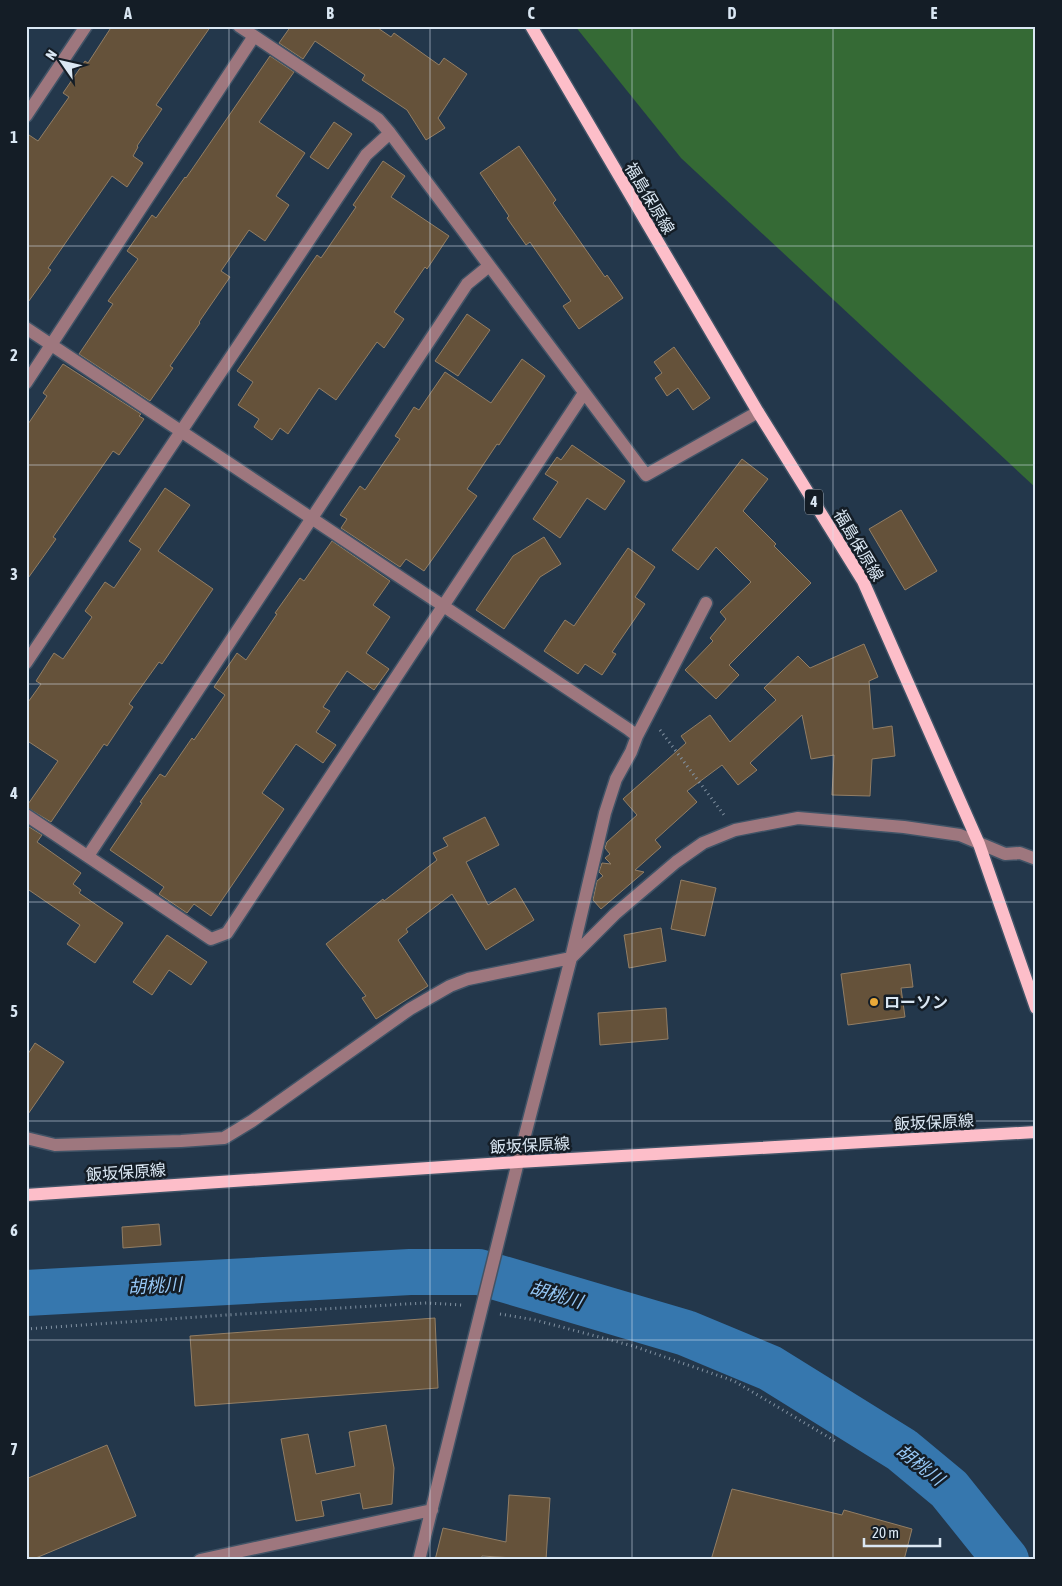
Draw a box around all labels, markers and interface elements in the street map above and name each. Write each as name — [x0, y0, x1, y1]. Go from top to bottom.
text: A — [123, 4, 132, 22]
text: B — [326, 4, 334, 22]
text: C — [527, 4, 535, 22]
text: D — [728, 4, 737, 22]
text: E — [931, 4, 938, 22]
north arrow — [38, 38, 88, 88]
text: N — [42, 47, 60, 63]
text: 1 — [10, 128, 18, 146]
street label: 福島保原線 — [622, 159, 678, 237]
text: 2 — [10, 346, 18, 364]
road number: 4 — [805, 490, 823, 514]
street label: 福島保原線 — [831, 506, 887, 584]
text: 3 — [10, 565, 18, 583]
text: 4 — [9, 784, 18, 802]
place label: ローソン — [884, 993, 948, 1011]
marker: ローソン — [868, 996, 880, 1008]
text: 5 — [10, 1002, 18, 1020]
street label: 飯坂保原線 — [894, 1111, 974, 1133]
street label: 飯坂保原線 — [490, 1134, 570, 1156]
street label: 飯坂保原線 — [85, 1160, 167, 1184]
text: 6 — [10, 1221, 18, 1239]
water label: 胡桃川 — [127, 1273, 184, 1297]
water label: 胡桃川 — [527, 1277, 587, 1313]
text: 7 — [10, 1440, 18, 1458]
water label: 胡桃川 — [893, 1440, 950, 1491]
scale bar — [864, 1516, 941, 1548]
text: 20 m — [872, 1524, 899, 1541]

